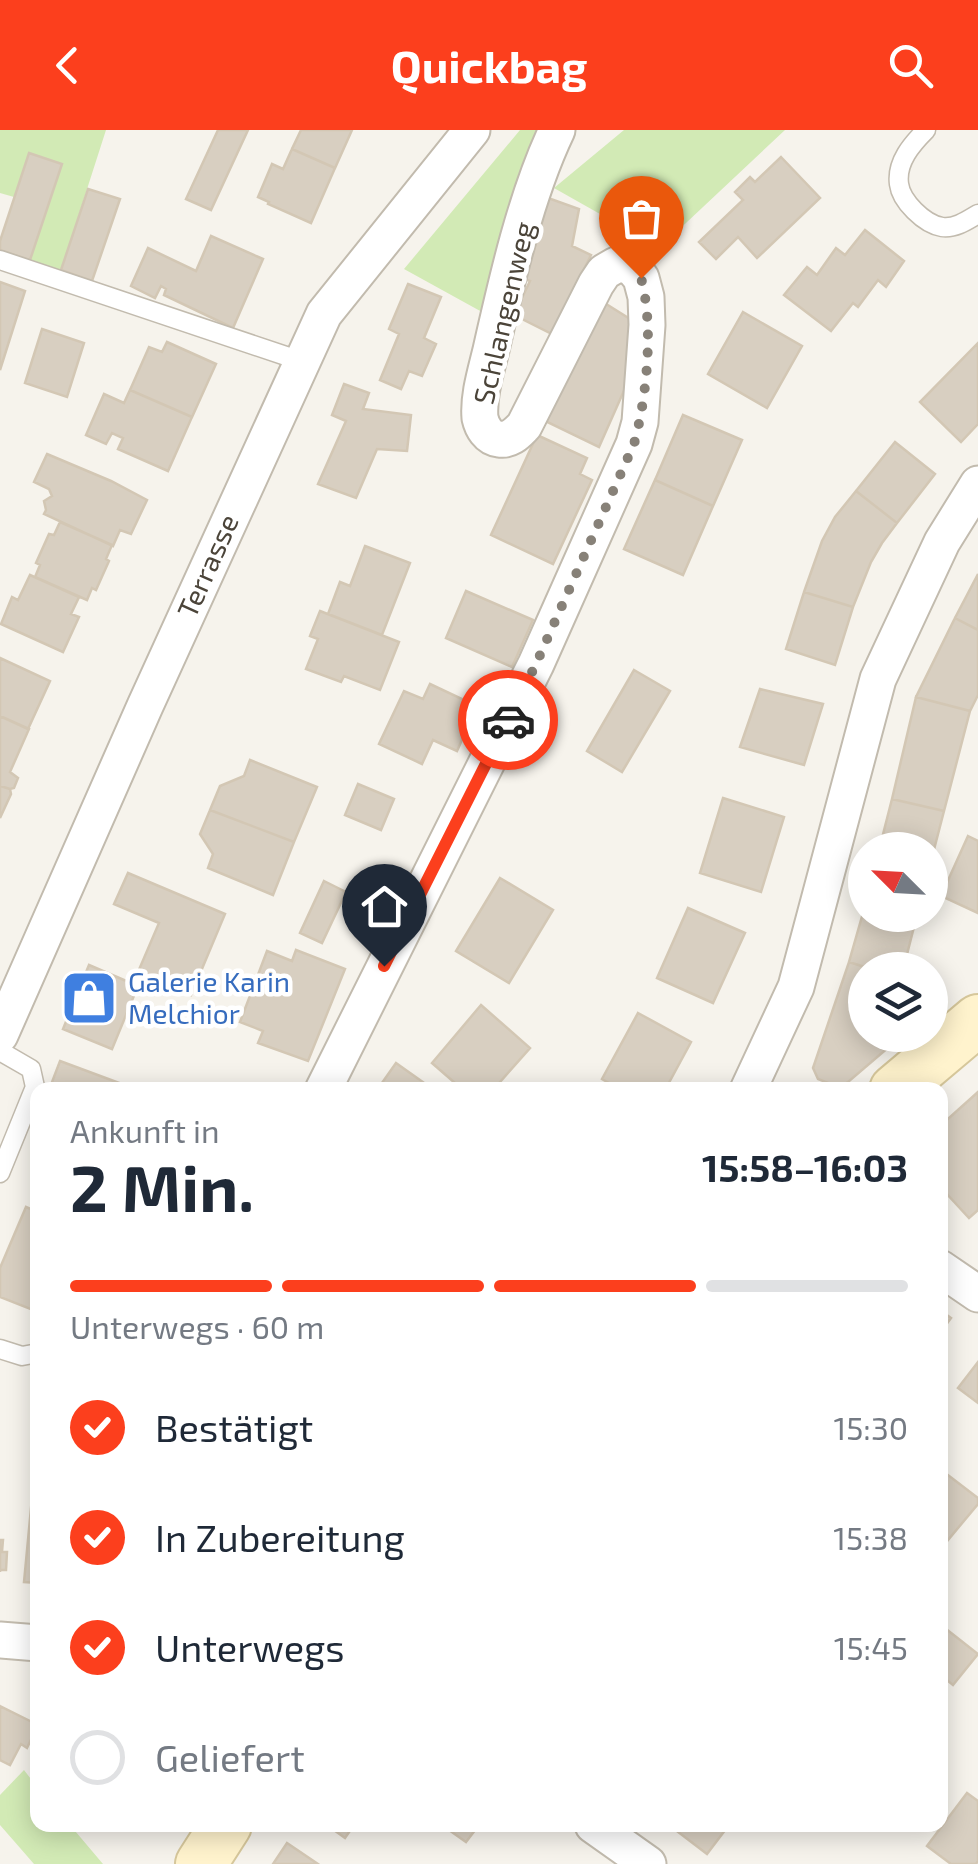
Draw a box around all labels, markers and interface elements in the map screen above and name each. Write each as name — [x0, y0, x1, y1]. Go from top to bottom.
icon: back — [40, 38, 95, 93]
text: Quickbag — [391, 38, 587, 92]
icon: search — [883, 38, 938, 93]
pin — [599, 176, 684, 279]
icon: bag — [614, 191, 669, 246]
street label: Schlangenweg — [466, 218, 541, 407]
street label: Terrasse — [169, 509, 245, 623]
courier — [458, 670, 558, 770]
icon: car — [481, 693, 536, 748]
north arrow — [848, 832, 948, 932]
map controls — [848, 832, 948, 1052]
pin — [342, 864, 427, 967]
icon: home — [357, 879, 412, 934]
button: layers — [848, 952, 948, 1052]
place label: Galerie Karin Melchior — [128, 964, 290, 1030]
shop icon: Galerie Karin Melchior — [59, 968, 119, 1028]
text: Ankunft in — [70, 1111, 220, 1149]
text: 15:58–16:03 — [702, 1144, 908, 1190]
text: 2 Min. — [70, 1147, 254, 1225]
text: Unterwegs · 60 m — [70, 1307, 324, 1345]
icon: check — [70, 1400, 125, 1455]
text: Bestätigt — [155, 1404, 313, 1450]
text: 15:30 — [833, 1408, 908, 1446]
icon: check — [70, 1510, 125, 1565]
text: In Zubereitung — [155, 1514, 405, 1560]
text: 15:38 — [833, 1518, 908, 1556]
icon: check — [70, 1620, 125, 1675]
text: Unterwegs — [155, 1624, 345, 1670]
text: 15:45 — [834, 1628, 908, 1666]
text: Geliefert — [155, 1734, 305, 1780]

